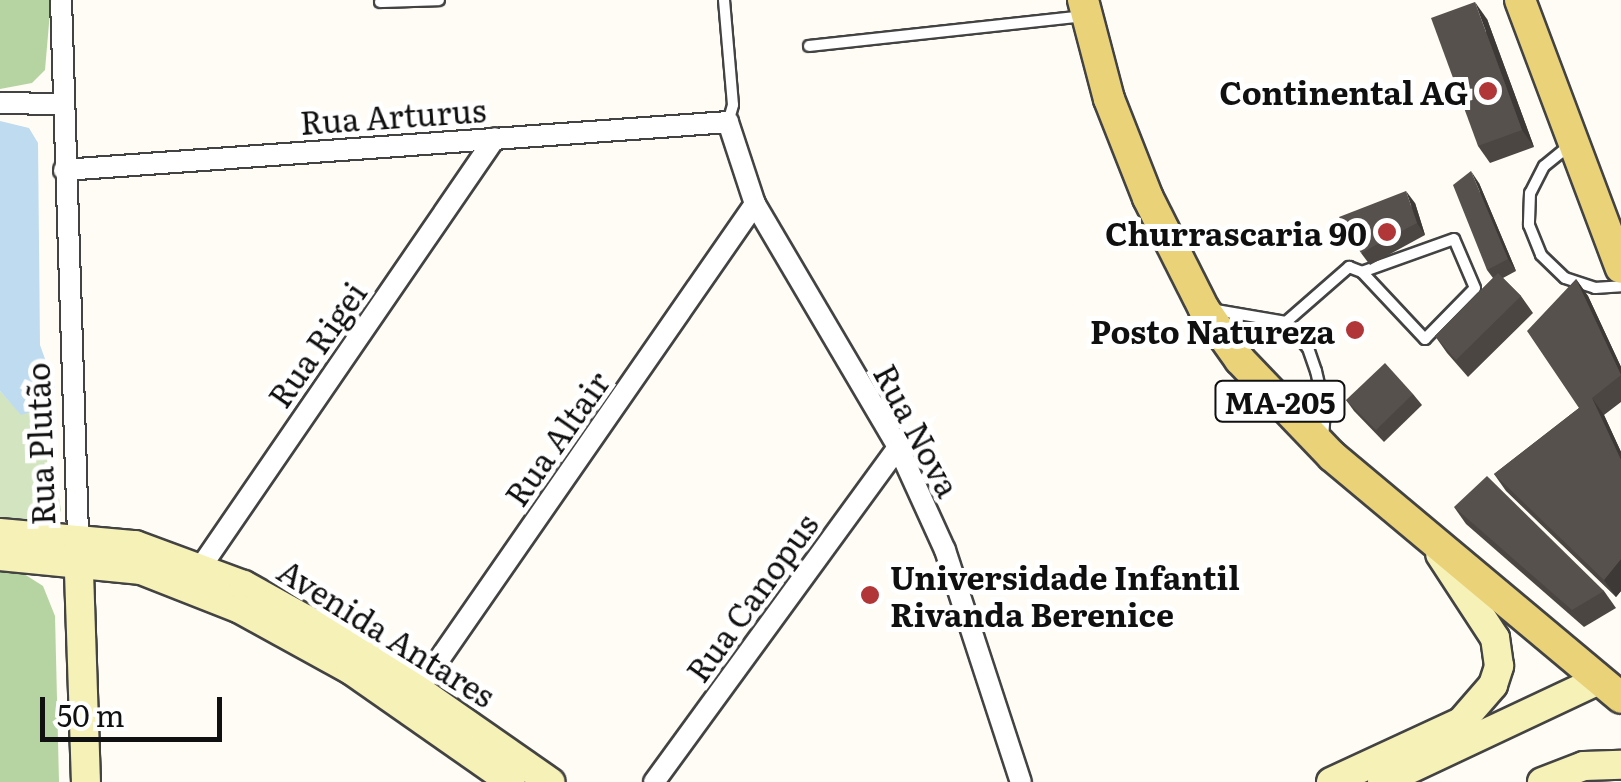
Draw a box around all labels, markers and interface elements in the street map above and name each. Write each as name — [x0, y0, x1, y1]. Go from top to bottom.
place label: Continental AG — [1219, 72, 1468, 110]
marker: Continental AG — [1477, 80, 1499, 102]
street label: Rua Arturus — [299, 89, 487, 141]
place label: Churrascaria 90 — [1105, 213, 1367, 251]
marker: Churrascaria 90 — [1376, 221, 1398, 243]
street label: Rua Rigei — [259, 274, 373, 414]
place label: Posto Natureza — [1090, 311, 1335, 349]
marker: Posto Natureza — [1344, 319, 1366, 341]
street label: Rua Nova — [867, 357, 969, 503]
street label: Rua Plutão — [17, 362, 61, 526]
street label: Rua Altair — [496, 363, 616, 513]
road number: MA-205 — [1212, 376, 1348, 426]
street label: Rua Canopus — [677, 505, 825, 689]
street label: Avenida Antares — [272, 550, 502, 714]
place label: Universidade Infantil Rivanda Berenice — [890, 558, 1240, 633]
marker: Universidade Infantil Rivanda Berenice — [859, 584, 881, 606]
scale bar — [45, 677, 228, 739]
text: 50 m — [57, 692, 125, 736]

